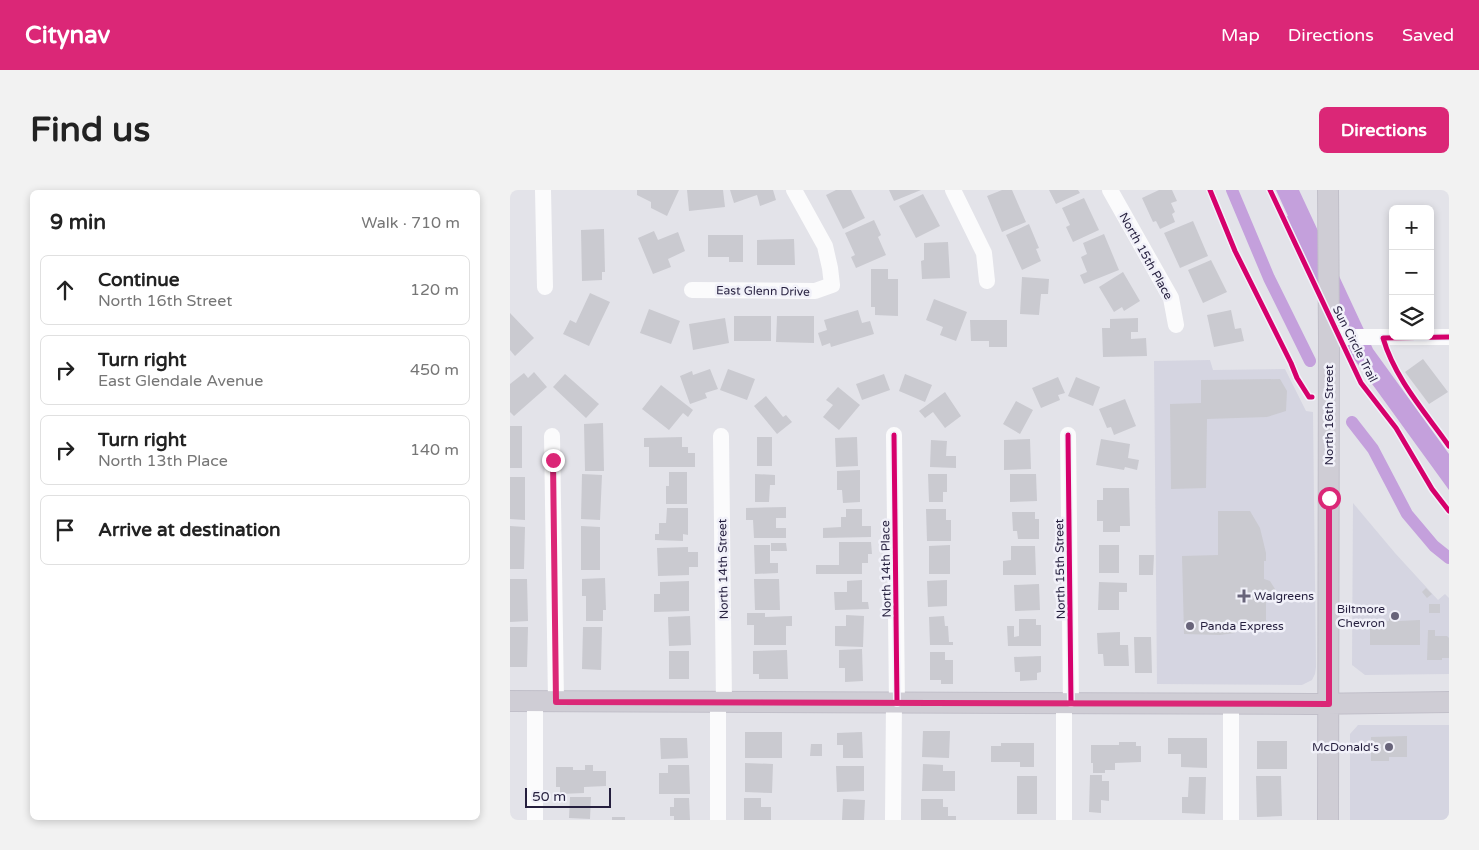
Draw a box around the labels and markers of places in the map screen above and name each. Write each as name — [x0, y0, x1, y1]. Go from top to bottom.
place label: Walgreens — [1254, 589, 1314, 603]
marker: Walgreens — [1238, 590, 1250, 602]
place label: Biltmore Chevron — [1337, 602, 1385, 630]
marker: Biltmore Chevron — [1389, 610, 1401, 622]
place label: Panda Express — [1200, 619, 1284, 633]
marker: Panda Express — [1184, 620, 1196, 632]
place label: McDonald's — [1312, 740, 1379, 754]
marker: McDonald's — [1383, 741, 1395, 753]

